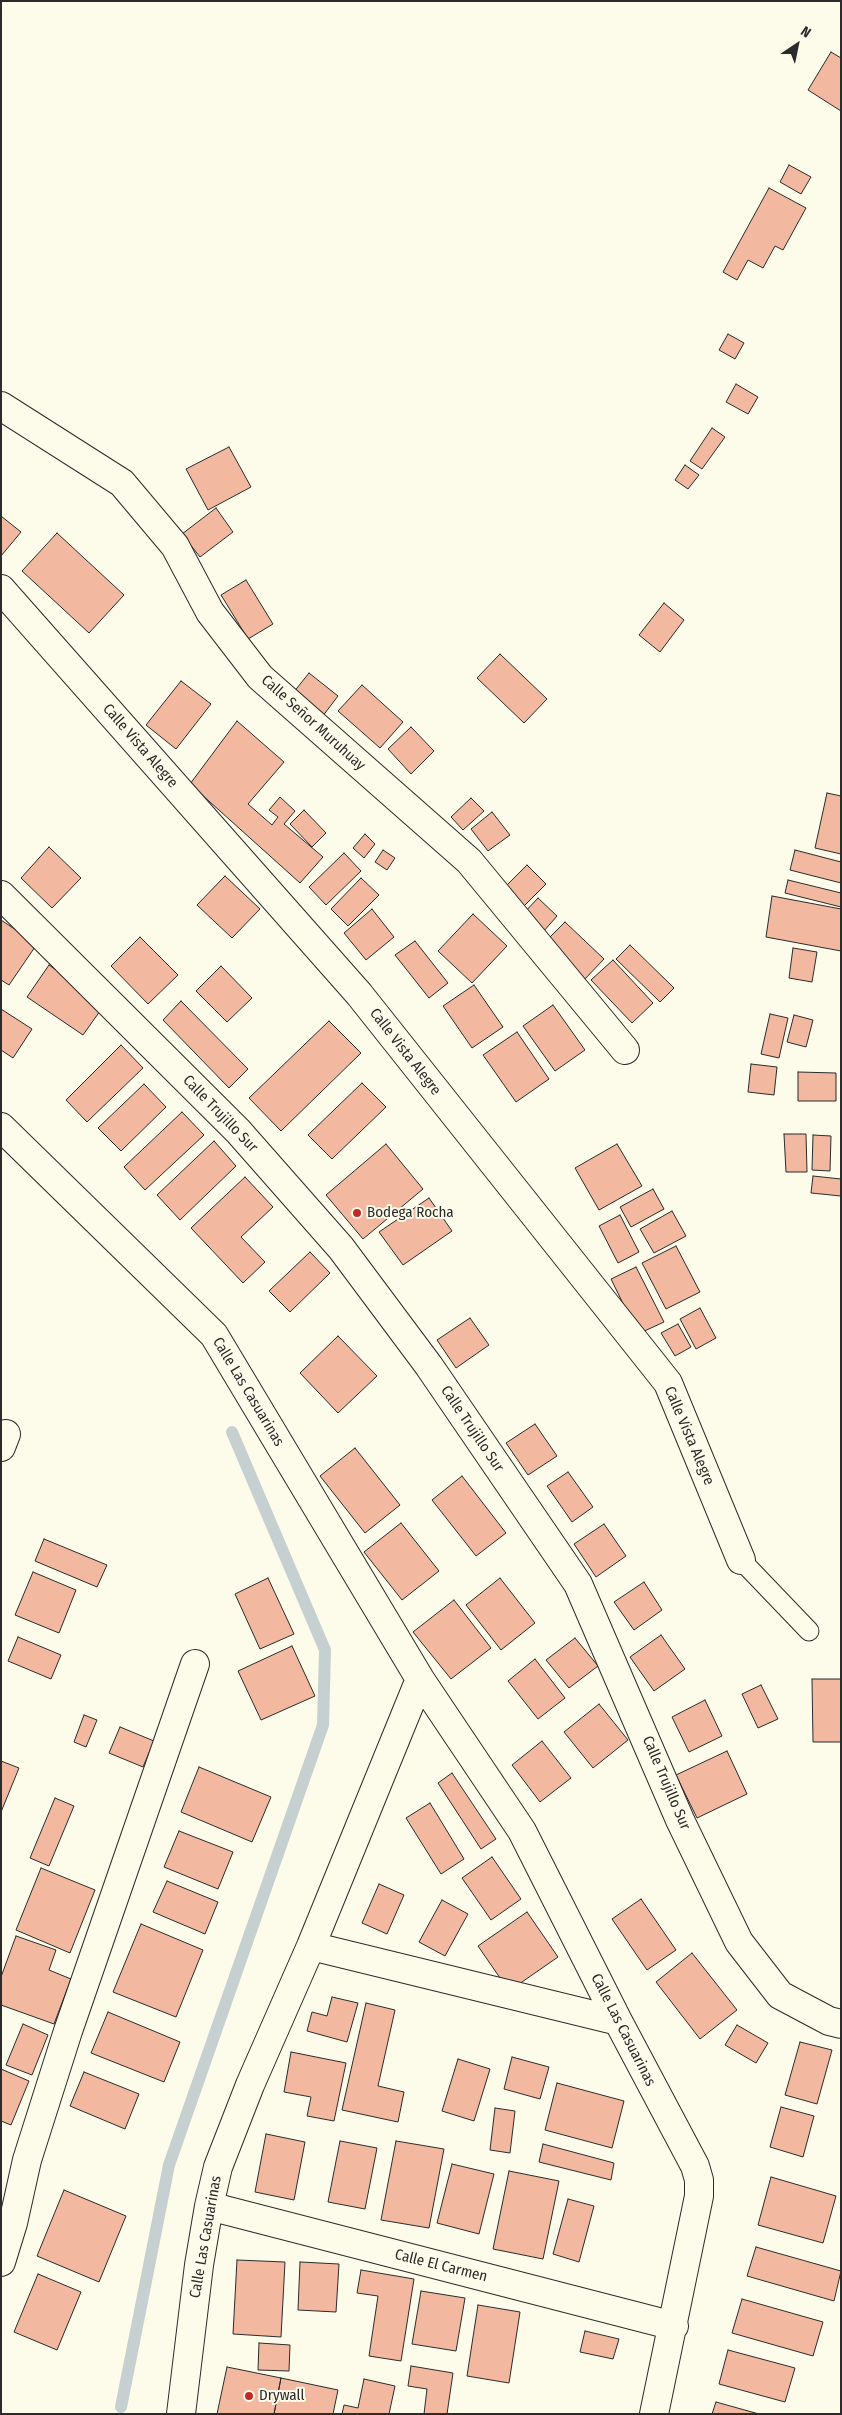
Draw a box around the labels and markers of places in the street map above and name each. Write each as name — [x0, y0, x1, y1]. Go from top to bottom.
place label: Bodega Rocha — [367, 1204, 454, 1222]
marker: Bodega Rocha — [351, 1207, 363, 1219]
place label: Drywall — [259, 2387, 304, 2405]
marker: Drywall — [243, 2390, 255, 2402]

